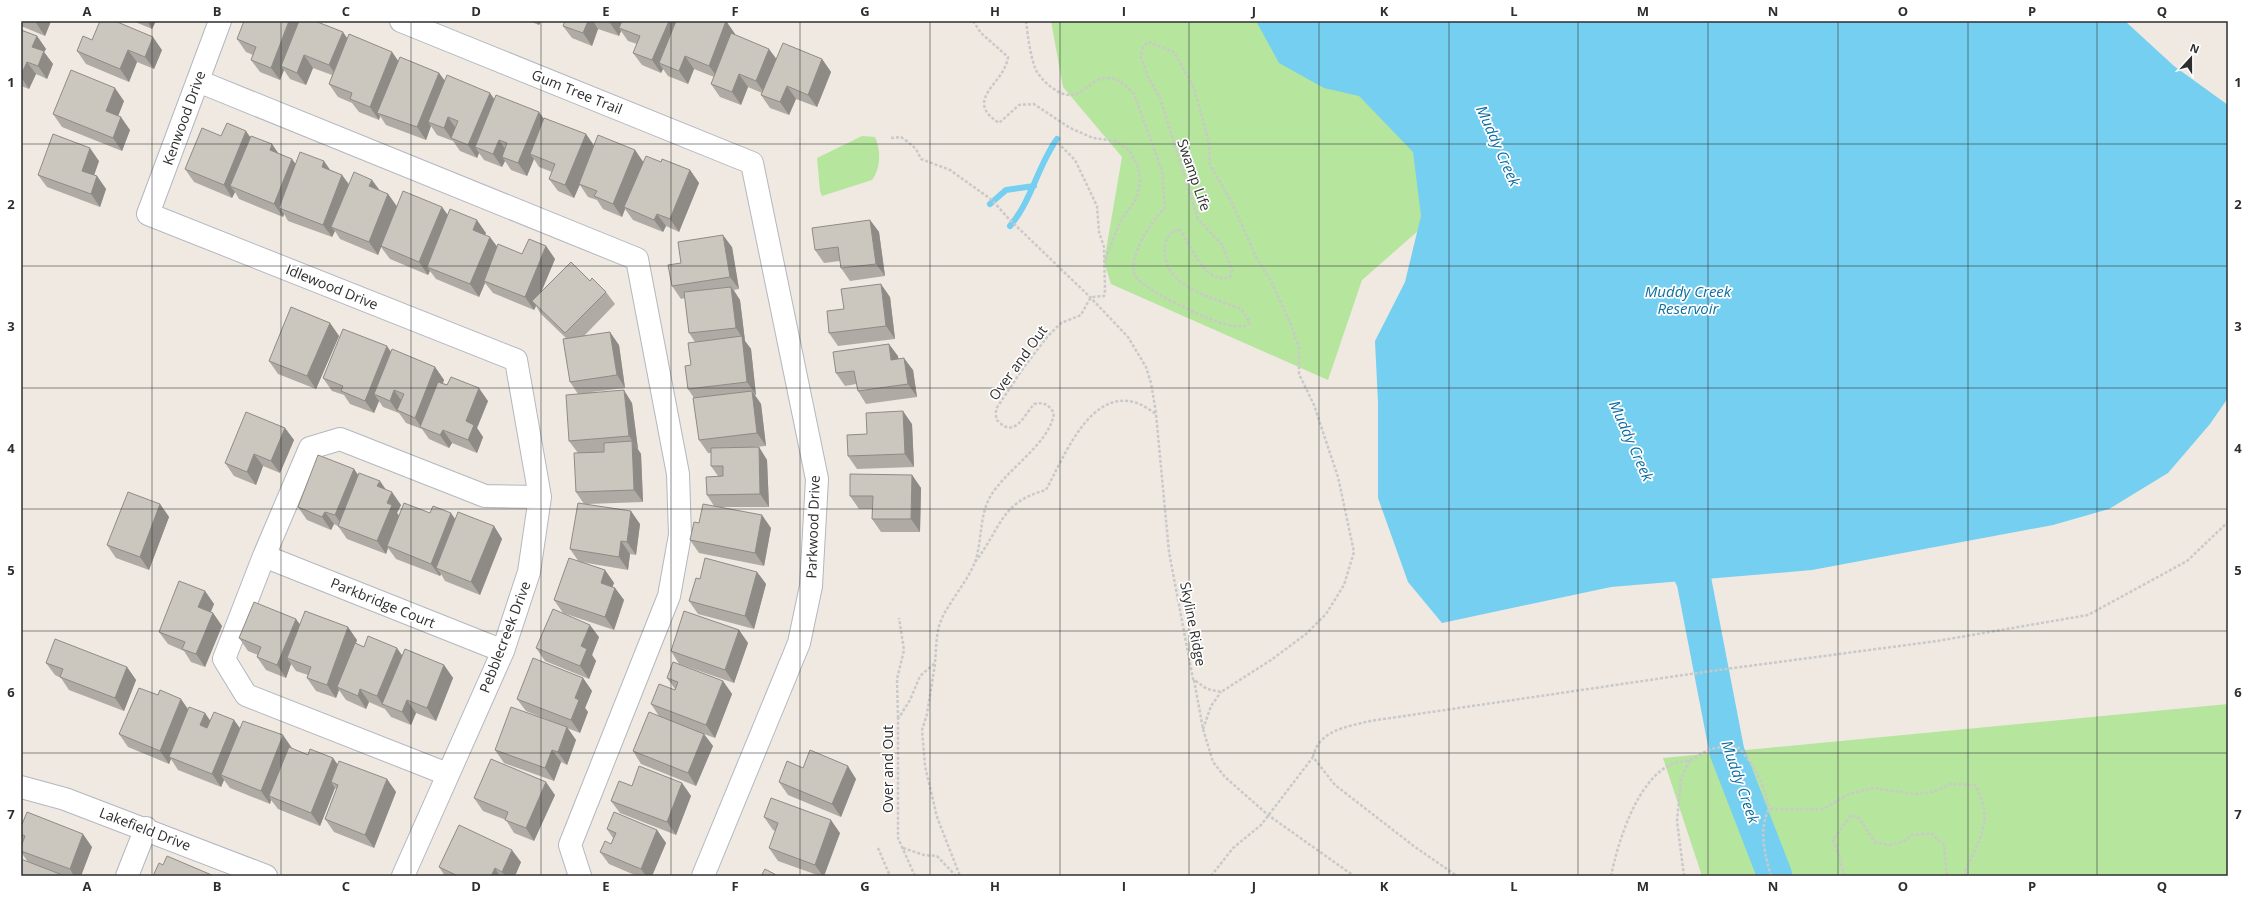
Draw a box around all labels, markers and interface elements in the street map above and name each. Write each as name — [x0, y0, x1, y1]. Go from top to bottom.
text: A — [83, 2, 92, 20]
text: B — [213, 2, 222, 20]
text: C — [342, 2, 350, 20]
text: D — [471, 2, 481, 20]
text: E — [602, 2, 610, 20]
text: F — [731, 2, 739, 20]
text: G — [860, 2, 870, 20]
text: H — [990, 2, 1000, 20]
text: I — [1122, 2, 1126, 20]
text: J — [1251, 2, 1256, 20]
text: K — [1380, 2, 1389, 20]
text: L — [1510, 2, 1518, 20]
text: M — [1637, 2, 1649, 20]
text: N — [1768, 2, 1778, 20]
text: O — [1898, 2, 1908, 20]
text: P — [2028, 2, 2036, 20]
text: Q — [2157, 2, 2167, 20]
north arrow — [2171, 38, 2211, 78]
text: N — [2188, 40, 2202, 57]
street label: Gum Tree Trail — [529, 65, 625, 118]
street label: Kenwood Drive — [158, 68, 209, 168]
text: 1 — [7, 73, 15, 91]
text: 1 — [2234, 73, 2242, 91]
water label: Muddy Creek — [1472, 102, 1526, 190]
street label: Swamp Life — [1173, 136, 1216, 213]
text: 2 — [7, 195, 15, 213]
text: 2 — [2234, 195, 2242, 213]
street label: Idlewood Drive — [283, 259, 381, 314]
water label: Muddy Creek Reservoir — [1645, 281, 1732, 318]
text: 3 — [7, 317, 15, 335]
text: 3 — [2234, 317, 2242, 335]
street label: Over and Out — [984, 321, 1051, 404]
water label: Muddy Creek — [1605, 397, 1659, 485]
text: 4 — [7, 439, 15, 457]
text: 4 — [2234, 439, 2242, 457]
street label: Parkwood Drive — [801, 475, 824, 579]
text: 5 — [7, 561, 15, 579]
text: 5 — [2234, 561, 2242, 579]
street label: Parkbridge Court — [328, 573, 438, 632]
street label: Pebblecreek Drive — [474, 578, 535, 695]
street label: Skyline Ridge — [1176, 580, 1211, 668]
text: 6 — [7, 683, 15, 701]
text: 6 — [2234, 683, 2242, 701]
street label: Over and Out — [878, 725, 897, 813]
water label: Muddy Creek — [1717, 738, 1765, 826]
street label: Lakefield Drive — [97, 802, 194, 855]
text: 7 — [7, 805, 15, 823]
text: 7 — [2234, 805, 2242, 823]
text: A — [83, 877, 92, 895]
text: B — [213, 877, 222, 895]
text: C — [342, 877, 350, 895]
text: D — [471, 877, 481, 895]
text: E — [602, 877, 610, 895]
text: F — [731, 877, 739, 895]
text: G — [860, 877, 870, 895]
text: H — [990, 877, 1000, 895]
text: I — [1122, 877, 1126, 895]
text: J — [1251, 877, 1256, 895]
text: K — [1380, 877, 1389, 895]
text: L — [1510, 877, 1518, 895]
text: M — [1637, 877, 1649, 895]
text: N — [1768, 877, 1778, 895]
text: O — [1898, 877, 1908, 895]
text: P — [2028, 877, 2036, 895]
text: Q — [2157, 877, 2167, 895]

